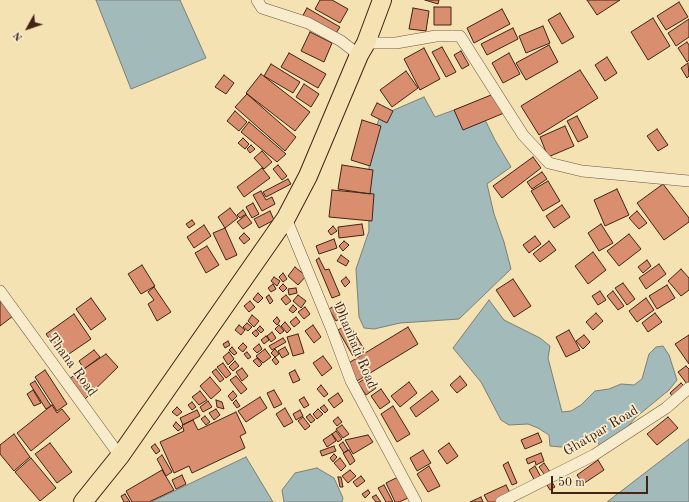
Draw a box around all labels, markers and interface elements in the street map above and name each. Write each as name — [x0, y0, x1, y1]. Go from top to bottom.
north arrow — [8, 8, 48, 48]
text: N — [12, 29, 25, 43]
street label: Dhanhati Road — [329, 301, 381, 391]
street label: Thana Road — [43, 330, 101, 400]
street label: Ghatpar Road — [560, 402, 642, 460]
scale bar — [553, 468, 650, 494]
text: 50 m — [558, 477, 585, 489]

